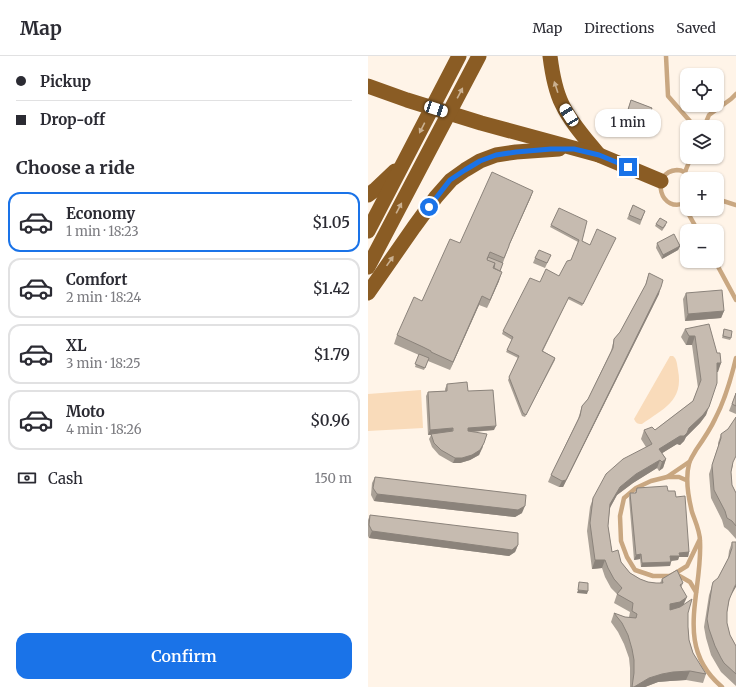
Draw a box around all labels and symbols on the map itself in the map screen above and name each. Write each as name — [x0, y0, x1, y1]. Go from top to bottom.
one-way arrow — [553, 81, 559, 93]
one-way arrow — [456, 87, 463, 99]
car — [423, 100, 449, 118]
car — [558, 102, 580, 128]
callout: 1 min — [595, 109, 661, 137]
one-way arrow — [419, 122, 425, 134]
route end — [619, 158, 637, 176]
route start — [420, 198, 438, 216]
one-way arrow — [396, 202, 402, 214]
one-way arrow — [386, 255, 394, 266]

